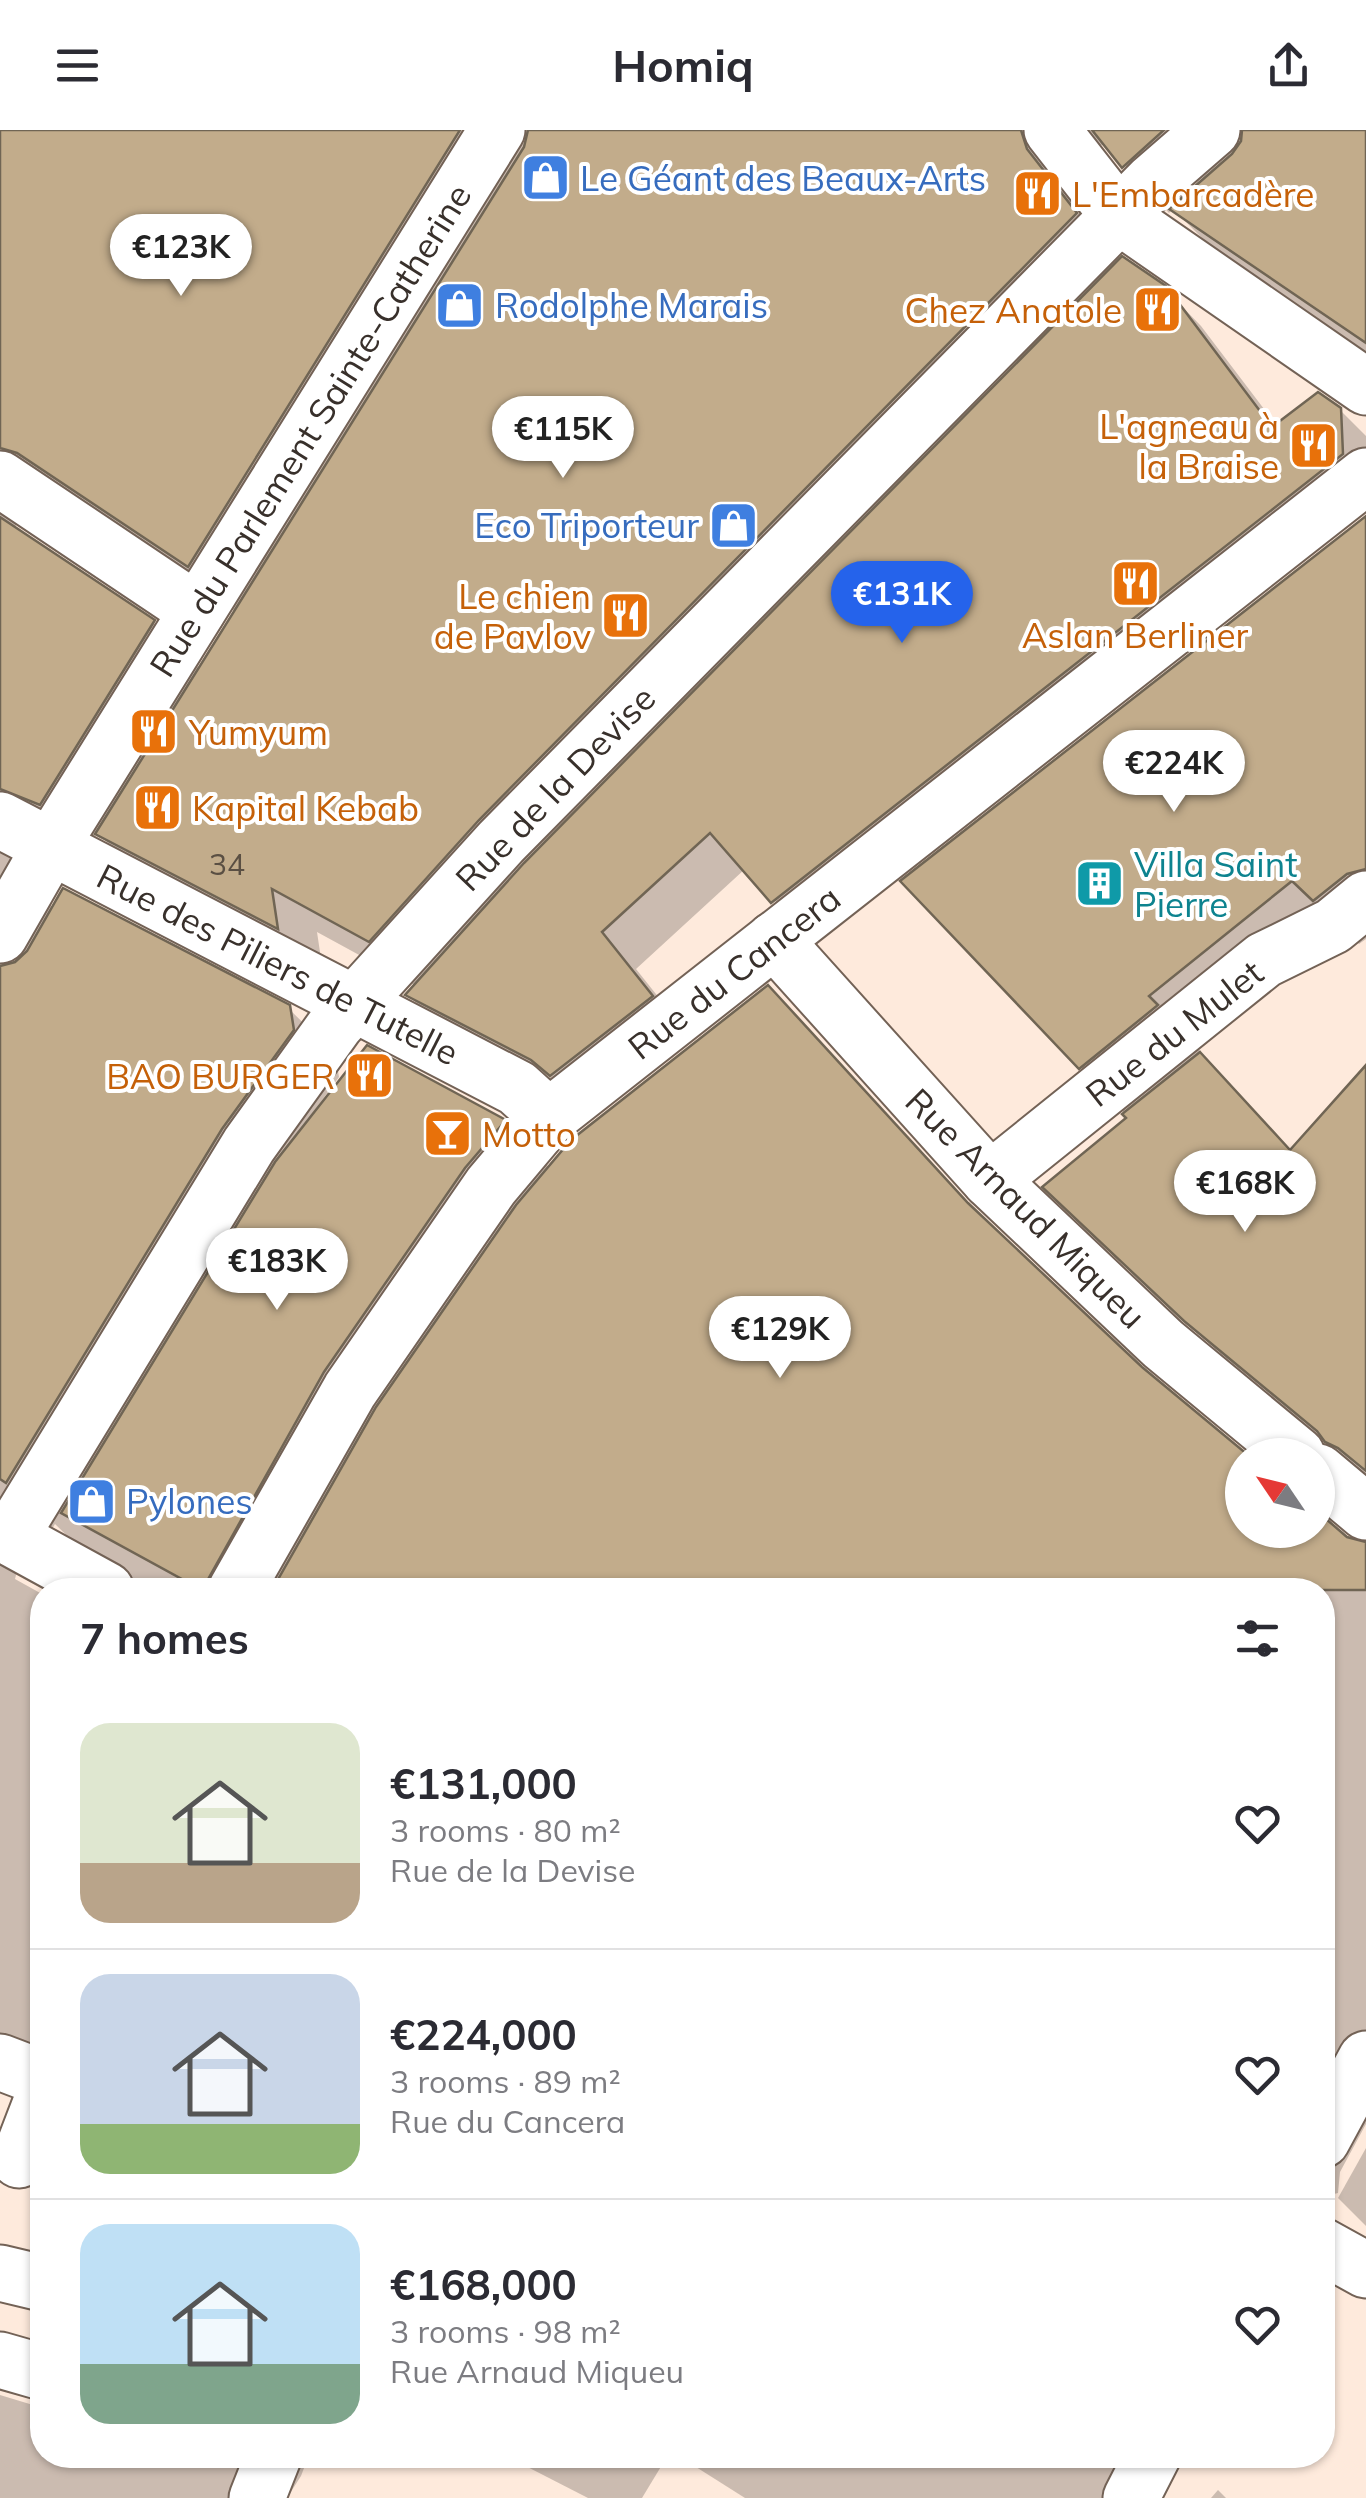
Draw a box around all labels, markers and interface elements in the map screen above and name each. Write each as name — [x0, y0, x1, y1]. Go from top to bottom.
text: Homiq — [612, 37, 754, 93]
icon: menu — [50, 38, 105, 93]
icon: share — [1261, 38, 1316, 93]
shop icon: Le Géant des Beaux-Arts — [519, 152, 571, 204]
place label: Le Géant des Beaux-Arts — [580, 156, 986, 200]
restaurant icon: L'Embarcadère — [1011, 168, 1063, 220]
place label: L'Embarcadère — [1072, 172, 1314, 216]
street label: Rue du Parlement Sainte-Catherine — [140, 176, 480, 684]
pin: €123K — [111, 214, 251, 299]
text: €123K — [132, 226, 230, 266]
shop icon: Rodolphe Marais — [434, 279, 486, 331]
place label: Rodolphe Marais — [495, 283, 768, 327]
restaurant icon: Chez Anatole — [1131, 284, 1183, 336]
place label: Chez Anatole — [905, 288, 1122, 332]
pin: €115K — [493, 396, 633, 481]
place label: L'agneau à la Braise — [1099, 404, 1279, 488]
text: €115K — [514, 408, 612, 448]
restaurant icon: L'agneau à la Braise — [1288, 420, 1340, 472]
shop icon: Eco Triporteur — [708, 499, 760, 551]
place label: Eco Triporteur — [474, 503, 699, 547]
restaurant icon: Aslan Berliner — [1109, 557, 1161, 609]
pin: €131K — [832, 561, 972, 646]
text: €131K — [853, 573, 951, 613]
place label: Le chien de Pavlov — [434, 574, 591, 658]
restaurant icon: Le chien de Pavlov — [600, 590, 652, 642]
place label: Aslan Berliner — [1022, 613, 1248, 657]
street label: Rue de la Devise — [446, 676, 664, 900]
restaurant icon: Yumyum — [128, 706, 180, 758]
place label: Yumyum — [188, 710, 328, 754]
pin: €224K — [1104, 730, 1244, 815]
text: €224K — [1125, 742, 1223, 782]
restaurant icon: Kapital Kebab — [131, 782, 183, 834]
place label: Kapital Kebab — [192, 786, 419, 830]
place label: Villa Saint Pierre — [1134, 842, 1297, 926]
house number: 34 — [209, 845, 245, 883]
street label: Rue des Piliers de Tutelle — [90, 854, 466, 1074]
building icon: Villa Saint Pierre — [1073, 858, 1125, 910]
street label: Rue du Cancera — [619, 875, 849, 1069]
street label: Rue du Mulet — [1077, 950, 1271, 1116]
restaurant icon: BAO BURGER — [344, 1050, 396, 1102]
place label: BAO BURGER — [106, 1054, 335, 1098]
street label: Rue Arnaud Miqueu — [897, 1079, 1155, 1337]
bar icon: Motto — [421, 1108, 473, 1160]
place label: Motto — [482, 1112, 576, 1156]
pin: €168K — [1175, 1150, 1315, 1235]
text: €168K — [1196, 1162, 1294, 1202]
pin: €183K — [207, 1228, 347, 1313]
text: €183K — [228, 1240, 326, 1280]
pin: €129K — [710, 1296, 850, 1381]
text: €129K — [731, 1308, 829, 1348]
north arrow — [1225, 1438, 1335, 1548]
map controls — [1225, 1438, 1335, 1548]
shop icon: Pylones — [65, 1475, 117, 1527]
place label: Pylones — [126, 1479, 253, 1523]
icon: filters — [1230, 1611, 1285, 1666]
text: 7 homes — [80, 1612, 249, 1665]
text: €131,000 — [390, 1757, 577, 1810]
icon: home — [160, 1763, 280, 1883]
icon: heart — [1230, 1796, 1285, 1851]
text: 3 rooms · 80 m² — [390, 1810, 621, 1850]
text: Rue de la Devise — [390, 1850, 636, 1890]
text: €224,000 — [390, 2008, 577, 2061]
icon: home — [160, 2014, 280, 2134]
icon: heart — [1230, 2047, 1285, 2102]
text: 3 rooms · 89 m² — [390, 2061, 621, 2101]
text: Rue du Cancera — [390, 2101, 625, 2141]
text: €168,000 — [390, 2258, 577, 2311]
icon: home — [160, 2264, 280, 2384]
icon: heart — [1230, 2297, 1285, 2352]
text: 3 rooms · 98 m² — [390, 2311, 621, 2351]
text: Rue Arnaud Miqueu — [390, 2351, 684, 2391]

